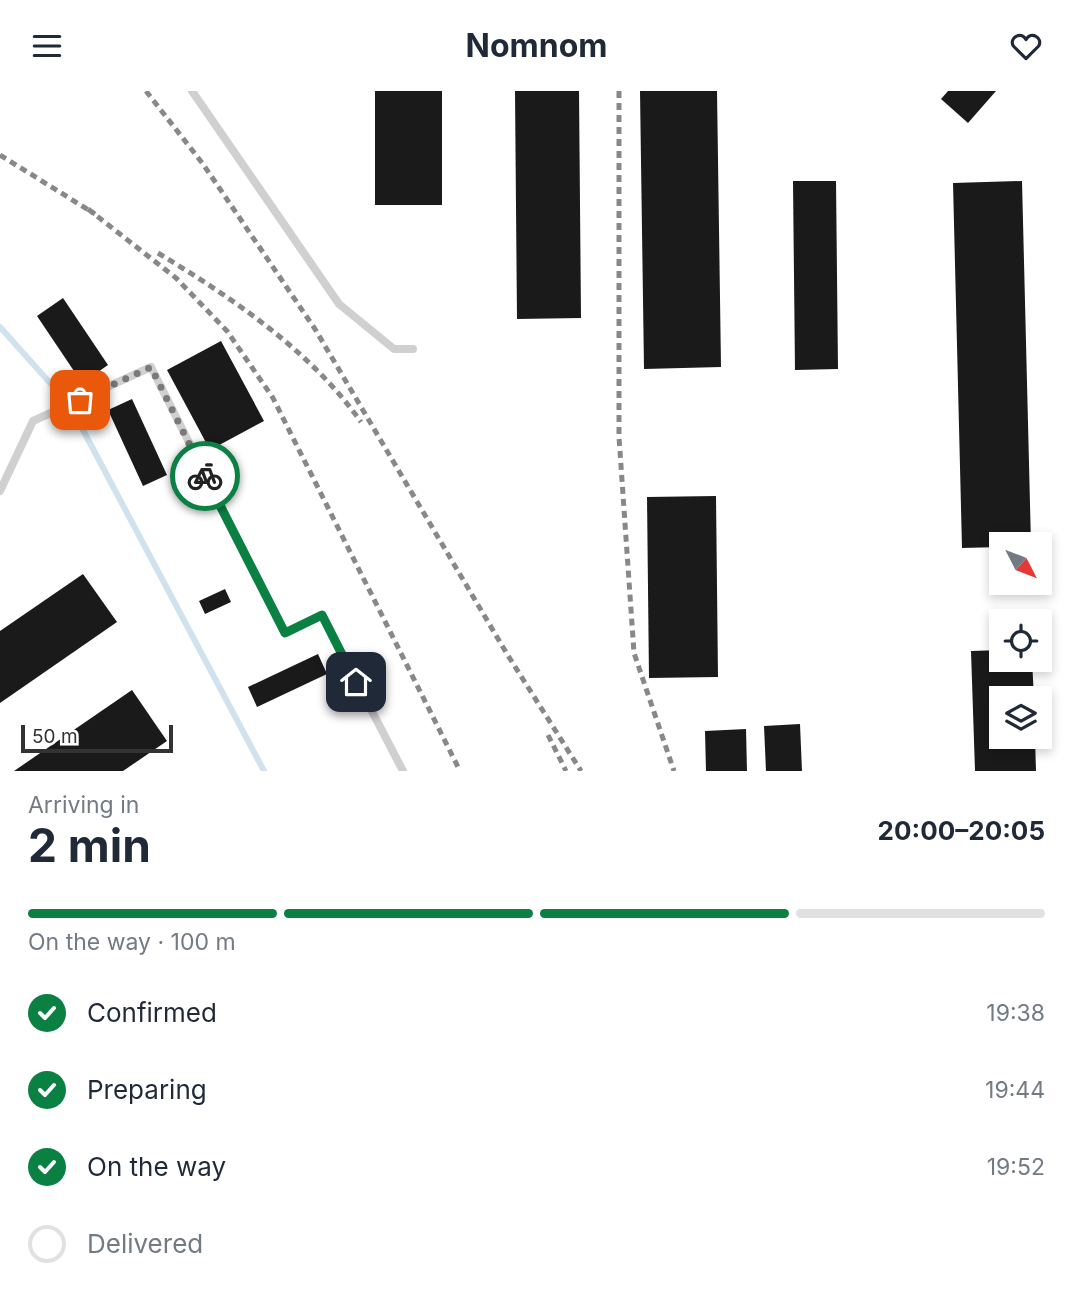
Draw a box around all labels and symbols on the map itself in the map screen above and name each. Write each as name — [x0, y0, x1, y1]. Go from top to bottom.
pin — [50, 370, 110, 430]
courier — [170, 441, 240, 511]
north arrow — [989, 532, 1052, 595]
pin — [326, 652, 386, 712]
scale bar — [21, 722, 173, 754]

